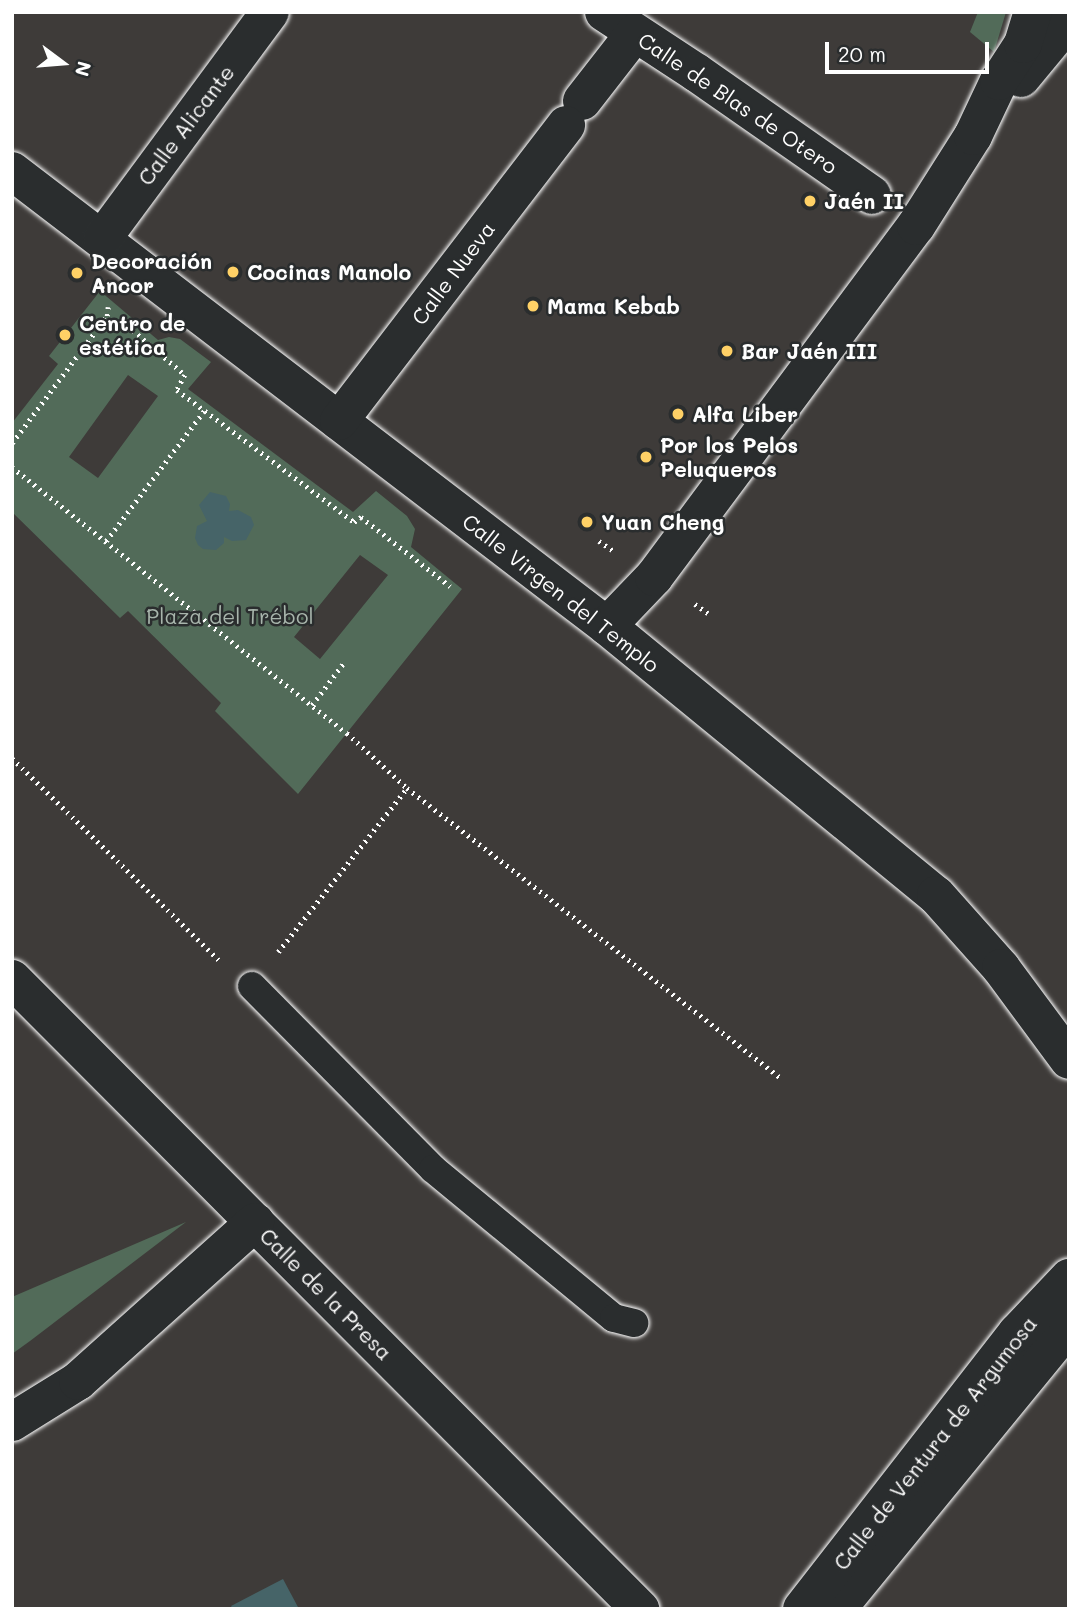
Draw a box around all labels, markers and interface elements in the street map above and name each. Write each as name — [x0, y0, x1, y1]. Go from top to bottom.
street label: Calle de Blas de Otero — [634, 27, 842, 179]
north arrow — [28, 28, 98, 98]
scale bar — [829, 28, 993, 72]
text: 20 m — [838, 40, 886, 67]
text: N — [70, 59, 98, 79]
street label: Calle Alicante — [133, 60, 239, 190]
place label: Jaén II — [824, 188, 904, 214]
marker: Jaén II — [802, 193, 818, 209]
street label: Calle Nueva — [406, 216, 500, 330]
place label: Decoración Ancor — [91, 248, 212, 298]
place label: Cocinas Manolo — [247, 259, 411, 285]
marker: Cocinas Manolo — [225, 264, 241, 280]
marker: Decoración Ancor — [69, 265, 85, 281]
place label: Mama Kebab — [547, 293, 680, 319]
marker: Mama Kebab — [525, 298, 541, 314]
place label: Centro de estética — [79, 310, 186, 360]
marker: Centro de estética — [57, 327, 73, 343]
place label: Bar Jaén III — [741, 338, 878, 364]
marker: Bar Jaén III — [719, 343, 735, 359]
place label: Alfa Liber — [692, 401, 798, 427]
marker: Alfa Liber — [670, 406, 686, 422]
place label: Por los Pelos Peluqueros — [660, 432, 798, 482]
marker: Por los Pelos Peluqueros — [638, 449, 654, 465]
street label: Calle Virgen del Templo — [458, 508, 664, 678]
place label: Yuan Cheng — [601, 509, 724, 535]
marker: Yuan Cheng — [579, 514, 595, 530]
park label: Plaza del Trébol — [146, 603, 314, 629]
street label: Calle de la Presa — [255, 1223, 397, 1365]
street label: Calle de Ventura de Argumosa — [828, 1311, 1042, 1575]

